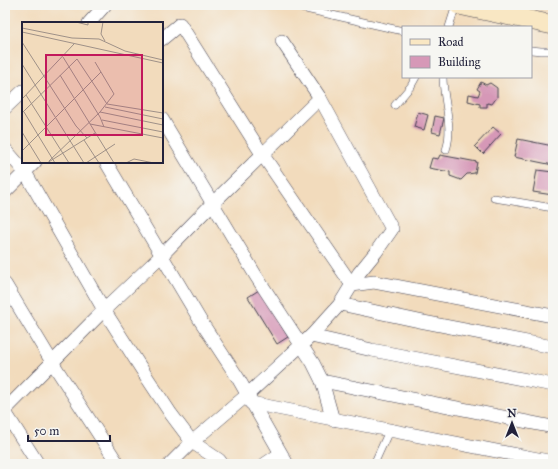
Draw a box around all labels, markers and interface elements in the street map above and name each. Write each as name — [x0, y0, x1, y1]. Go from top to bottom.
inset map — [22, 22, 163, 163]
legend — [402, 26, 532, 78]
text: Road — [438, 35, 464, 49]
text: Building — [438, 55, 481, 70]
north arrow — [492, 403, 532, 443]
text: N — [507, 407, 517, 420]
scale bar — [28, 417, 110, 443]
text: 50 m — [34, 424, 59, 438]

